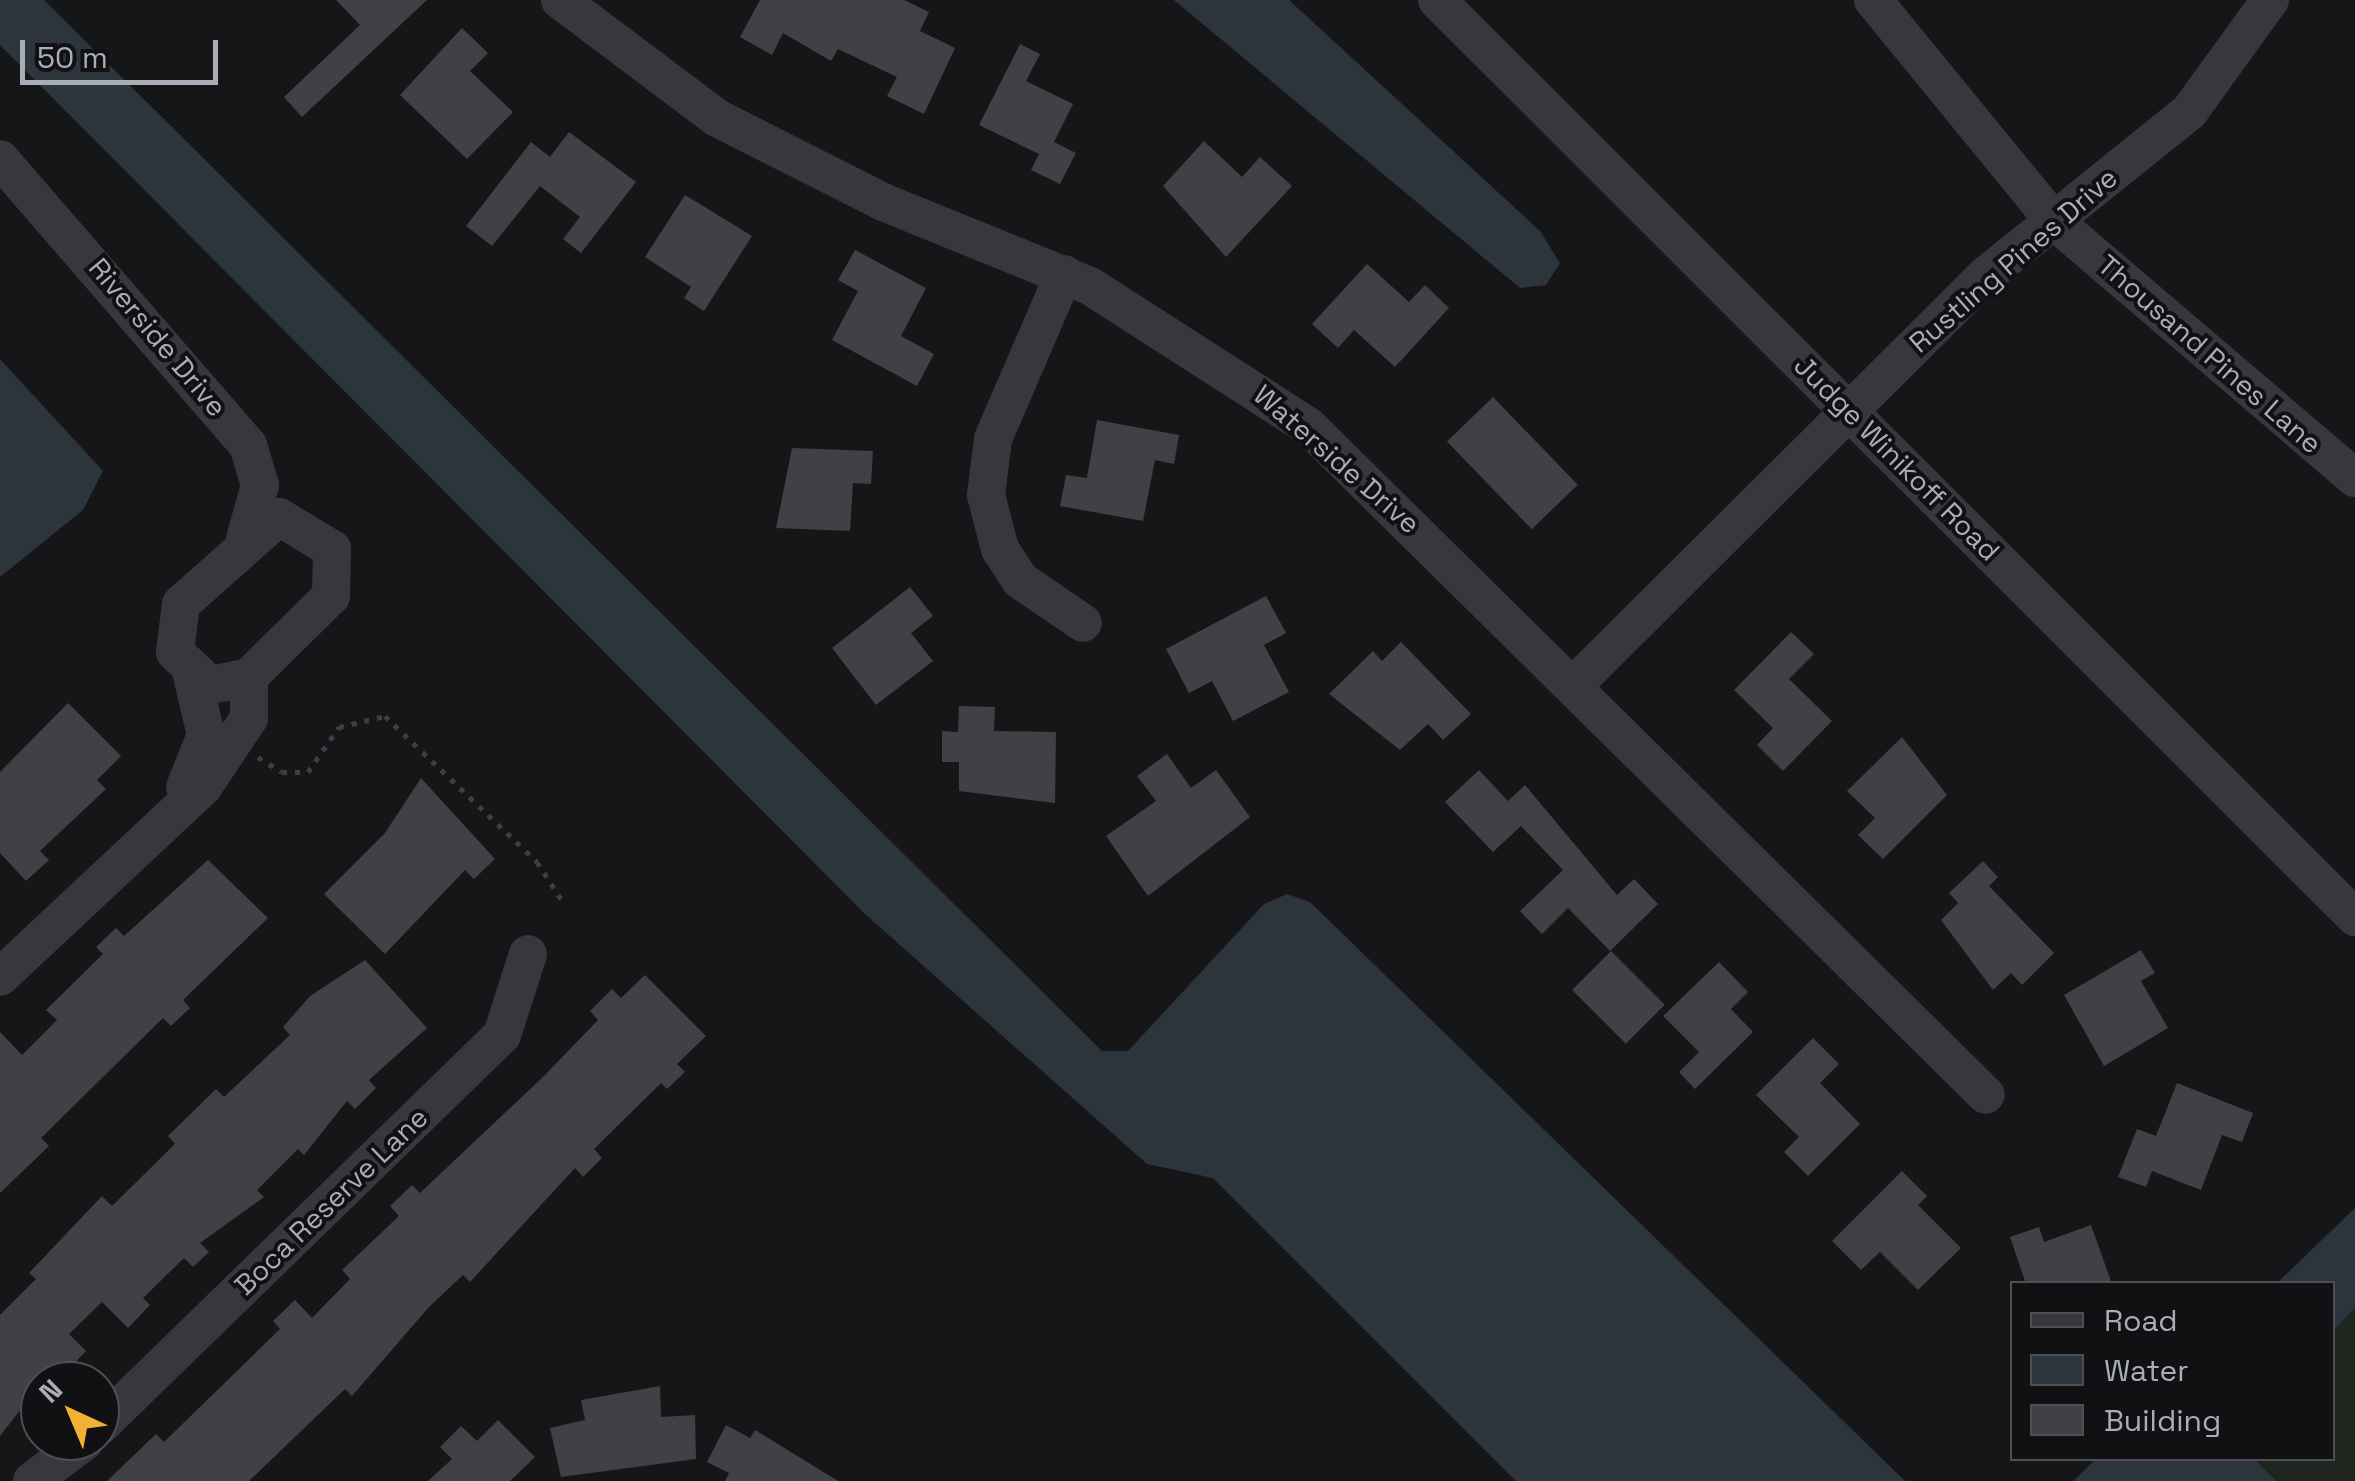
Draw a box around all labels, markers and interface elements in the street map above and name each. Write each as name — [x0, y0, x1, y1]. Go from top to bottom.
scale bar — [25, 20, 222, 82]
text: 50 m — [37, 38, 108, 77]
street label: Rustling Pines Drive — [1902, 161, 2124, 359]
street label: Thousand Pines Lane — [2091, 248, 2329, 460]
street label: Riverside Drive — [82, 251, 234, 423]
street label: Judge Winikoff Road — [1787, 348, 2007, 568]
street label: Waterside Drive — [1247, 378, 1427, 540]
street label: Boca Reserve Lane — [227, 1100, 435, 1302]
legend — [2010, 1281, 2335, 1461]
text: Road — [2104, 1301, 2178, 1340]
text: Water — [2104, 1351, 2189, 1390]
north arrow — [20, 1361, 120, 1461]
text: N — [31, 1371, 70, 1410]
text: Building — [2104, 1401, 2221, 1440]

